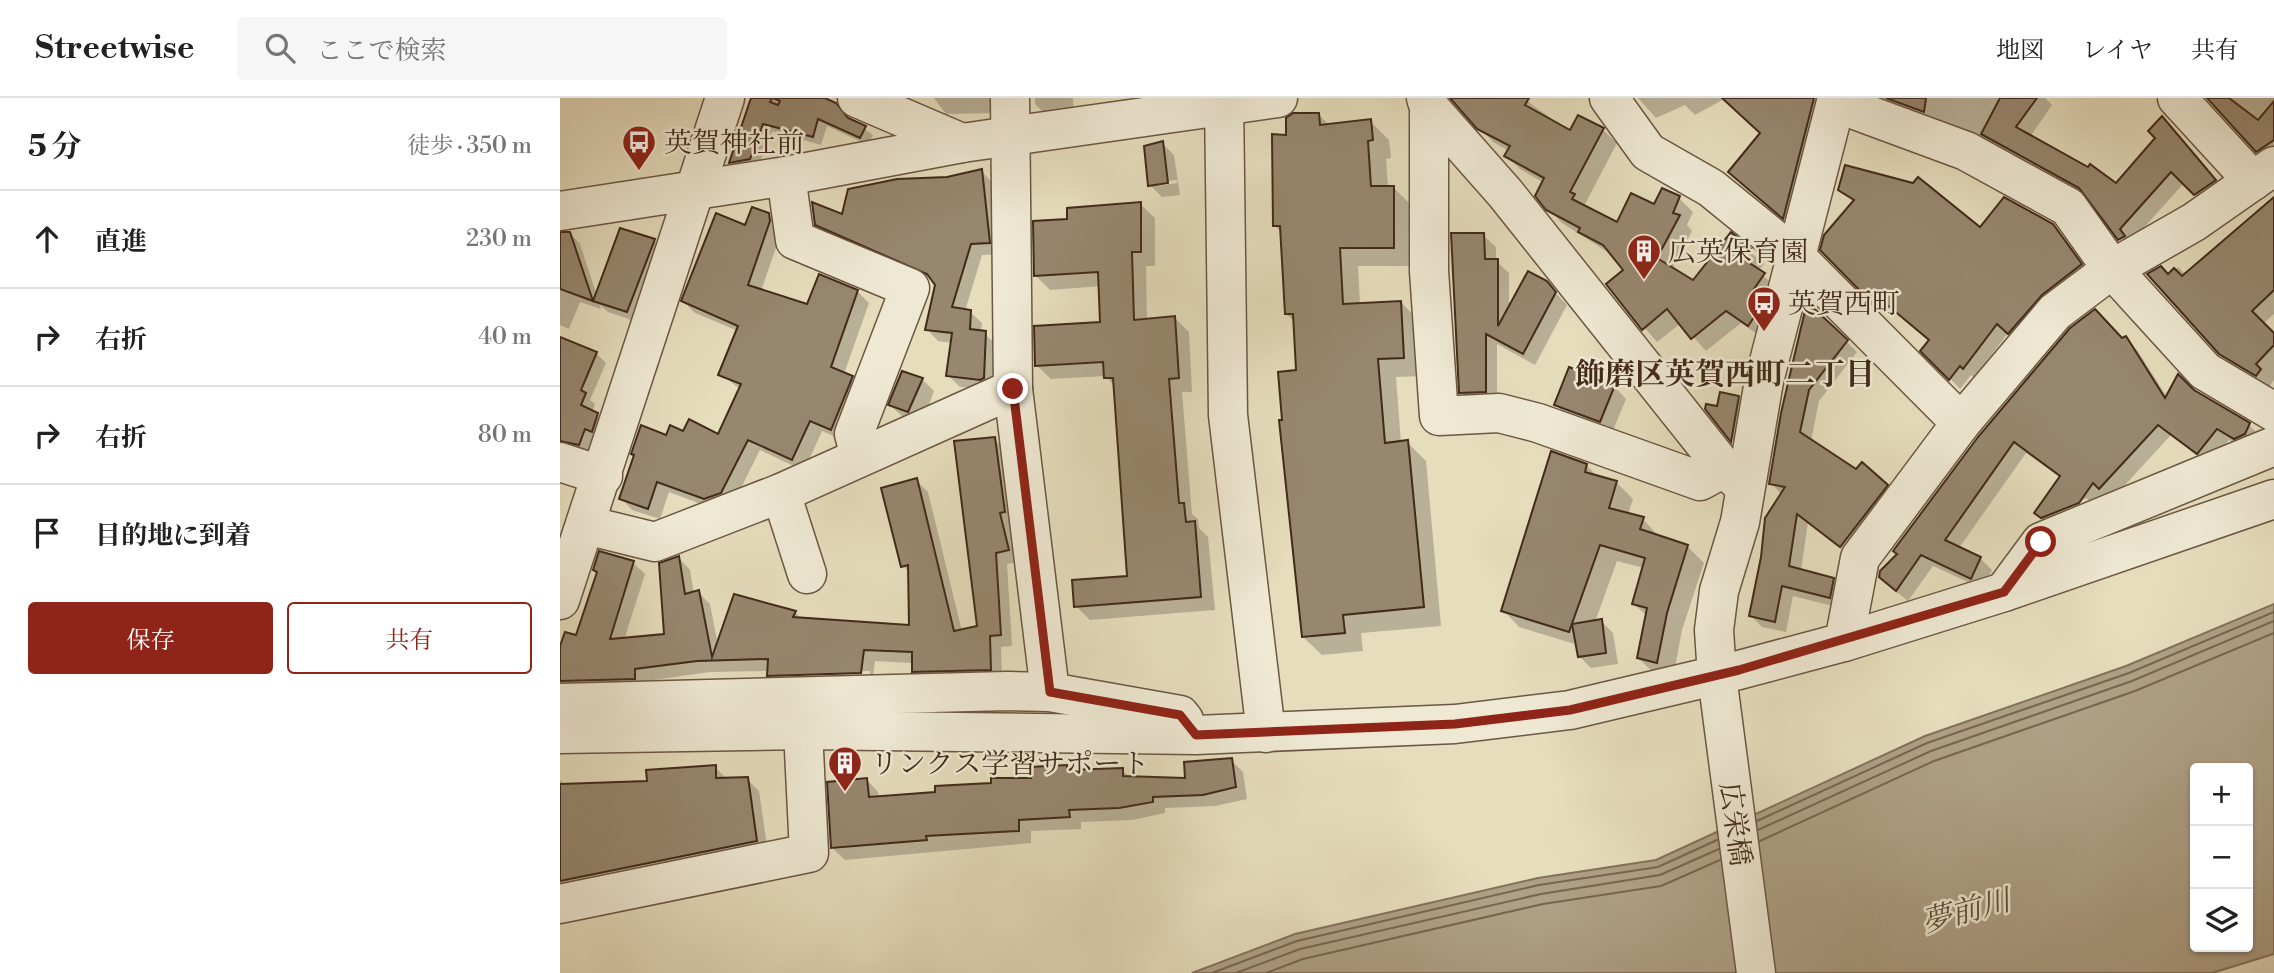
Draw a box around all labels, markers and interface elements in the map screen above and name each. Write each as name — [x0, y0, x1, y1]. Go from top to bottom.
search box — [237, 17, 727, 80]
text: Streetwise — [35, 28, 195, 69]
icon: search — [261, 29, 299, 67]
text: ここで検索 — [317, 35, 447, 67]
text: 地図 — [1996, 36, 2044, 66]
text: レイヤ — [2082, 36, 2153, 66]
text: 共有 — [2191, 36, 2239, 66]
bus stop icon: 英賀神社前 — [620, 123, 658, 172]
place label: 英賀神社前 — [664, 126, 804, 161]
text: 5 分 — [28, 128, 81, 166]
text: 徒歩 · 350 m — [407, 132, 532, 160]
icon: ahead — [28, 220, 66, 258]
text: 230 m — [466, 225, 532, 253]
text: 直進 — [95, 226, 147, 258]
building icon: 広英保育園 — [1625, 232, 1663, 281]
place label: 広英保育園 — [1668, 235, 1808, 270]
bus stop icon: 英賀西町 — [1745, 284, 1783, 333]
place label: 英賀西町 — [1788, 287, 1900, 322]
icon: right — [28, 318, 66, 356]
text: 40 m — [478, 323, 532, 351]
text: 右折 — [95, 324, 147, 356]
district label: 飾磨区英賀西町二丁目 — [1575, 356, 1875, 394]
route end — [997, 373, 1028, 404]
icon: right — [28, 416, 66, 454]
text: 80 m — [478, 421, 532, 449]
text: 右折 — [95, 422, 147, 454]
icon: arrive — [28, 514, 66, 552]
text: 目的地に到着 — [95, 520, 251, 552]
route start — [2025, 526, 2056, 557]
button: 保存 — [28, 602, 273, 674]
button: 共有 — [287, 602, 532, 674]
building icon: リンクス学習サポート — [826, 744, 864, 793]
place label: リンクス学習サポート — [870, 747, 1149, 782]
map controls — [2190, 763, 2253, 952]
button: + — [2190, 763, 2253, 826]
street label: 広栄橋 — [1711, 780, 1758, 868]
button: − — [2190, 826, 2253, 889]
water label: 夢前川 — [1918, 881, 2018, 942]
button: layers — [2190, 889, 2253, 952]

